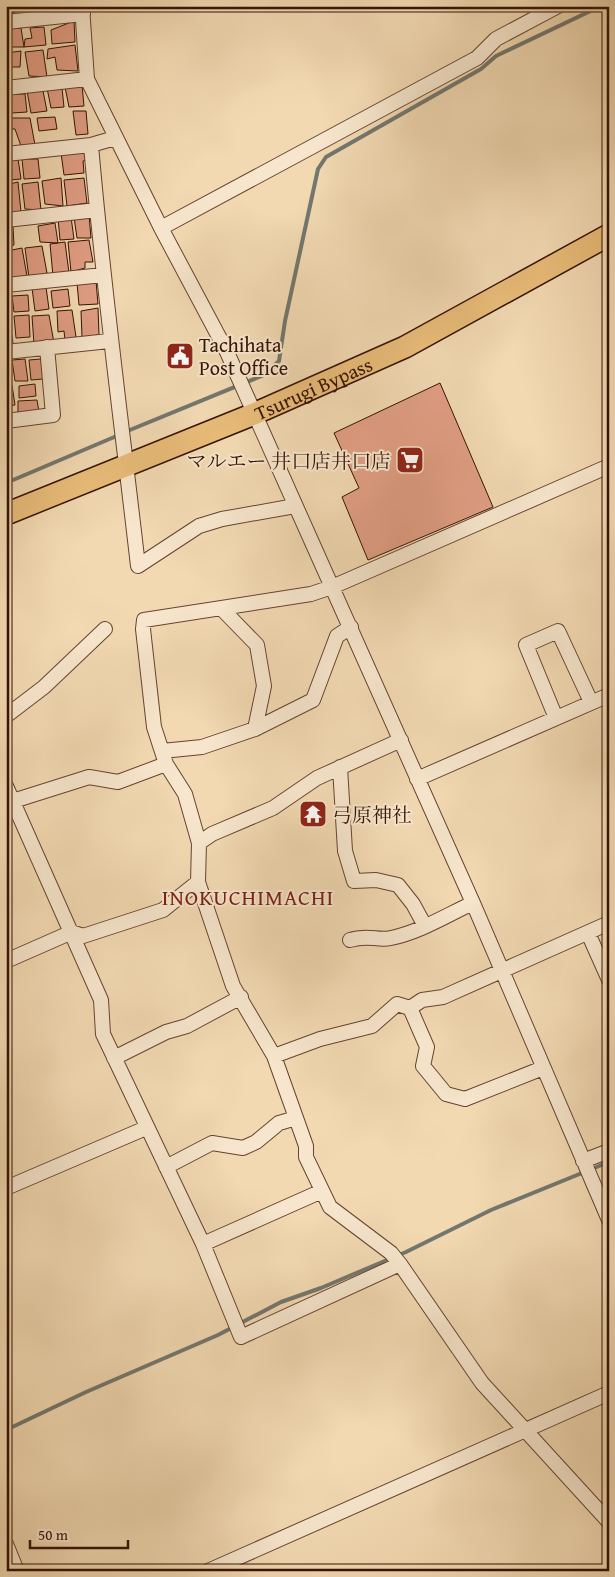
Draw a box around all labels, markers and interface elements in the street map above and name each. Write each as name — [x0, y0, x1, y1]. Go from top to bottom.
place label: Tachihata Post Office — [199, 330, 288, 382]
public building icon: Tachihata Post Office — [165, 341, 195, 371]
street label: Tsurugi Bypass — [249, 349, 377, 427]
supermarket icon: マルエー 井口店井口店 — [395, 445, 425, 475]
place label: マルエー 井口店井口店 — [187, 446, 391, 475]
temple icon: 弓原神社 — [298, 799, 328, 829]
place label: 弓原神社 — [332, 800, 412, 829]
district label: INOKUCHIMACHI — [162, 881, 334, 913]
scale bar — [30, 1517, 128, 1549]
text: 50 m — [38, 1524, 69, 1545]

